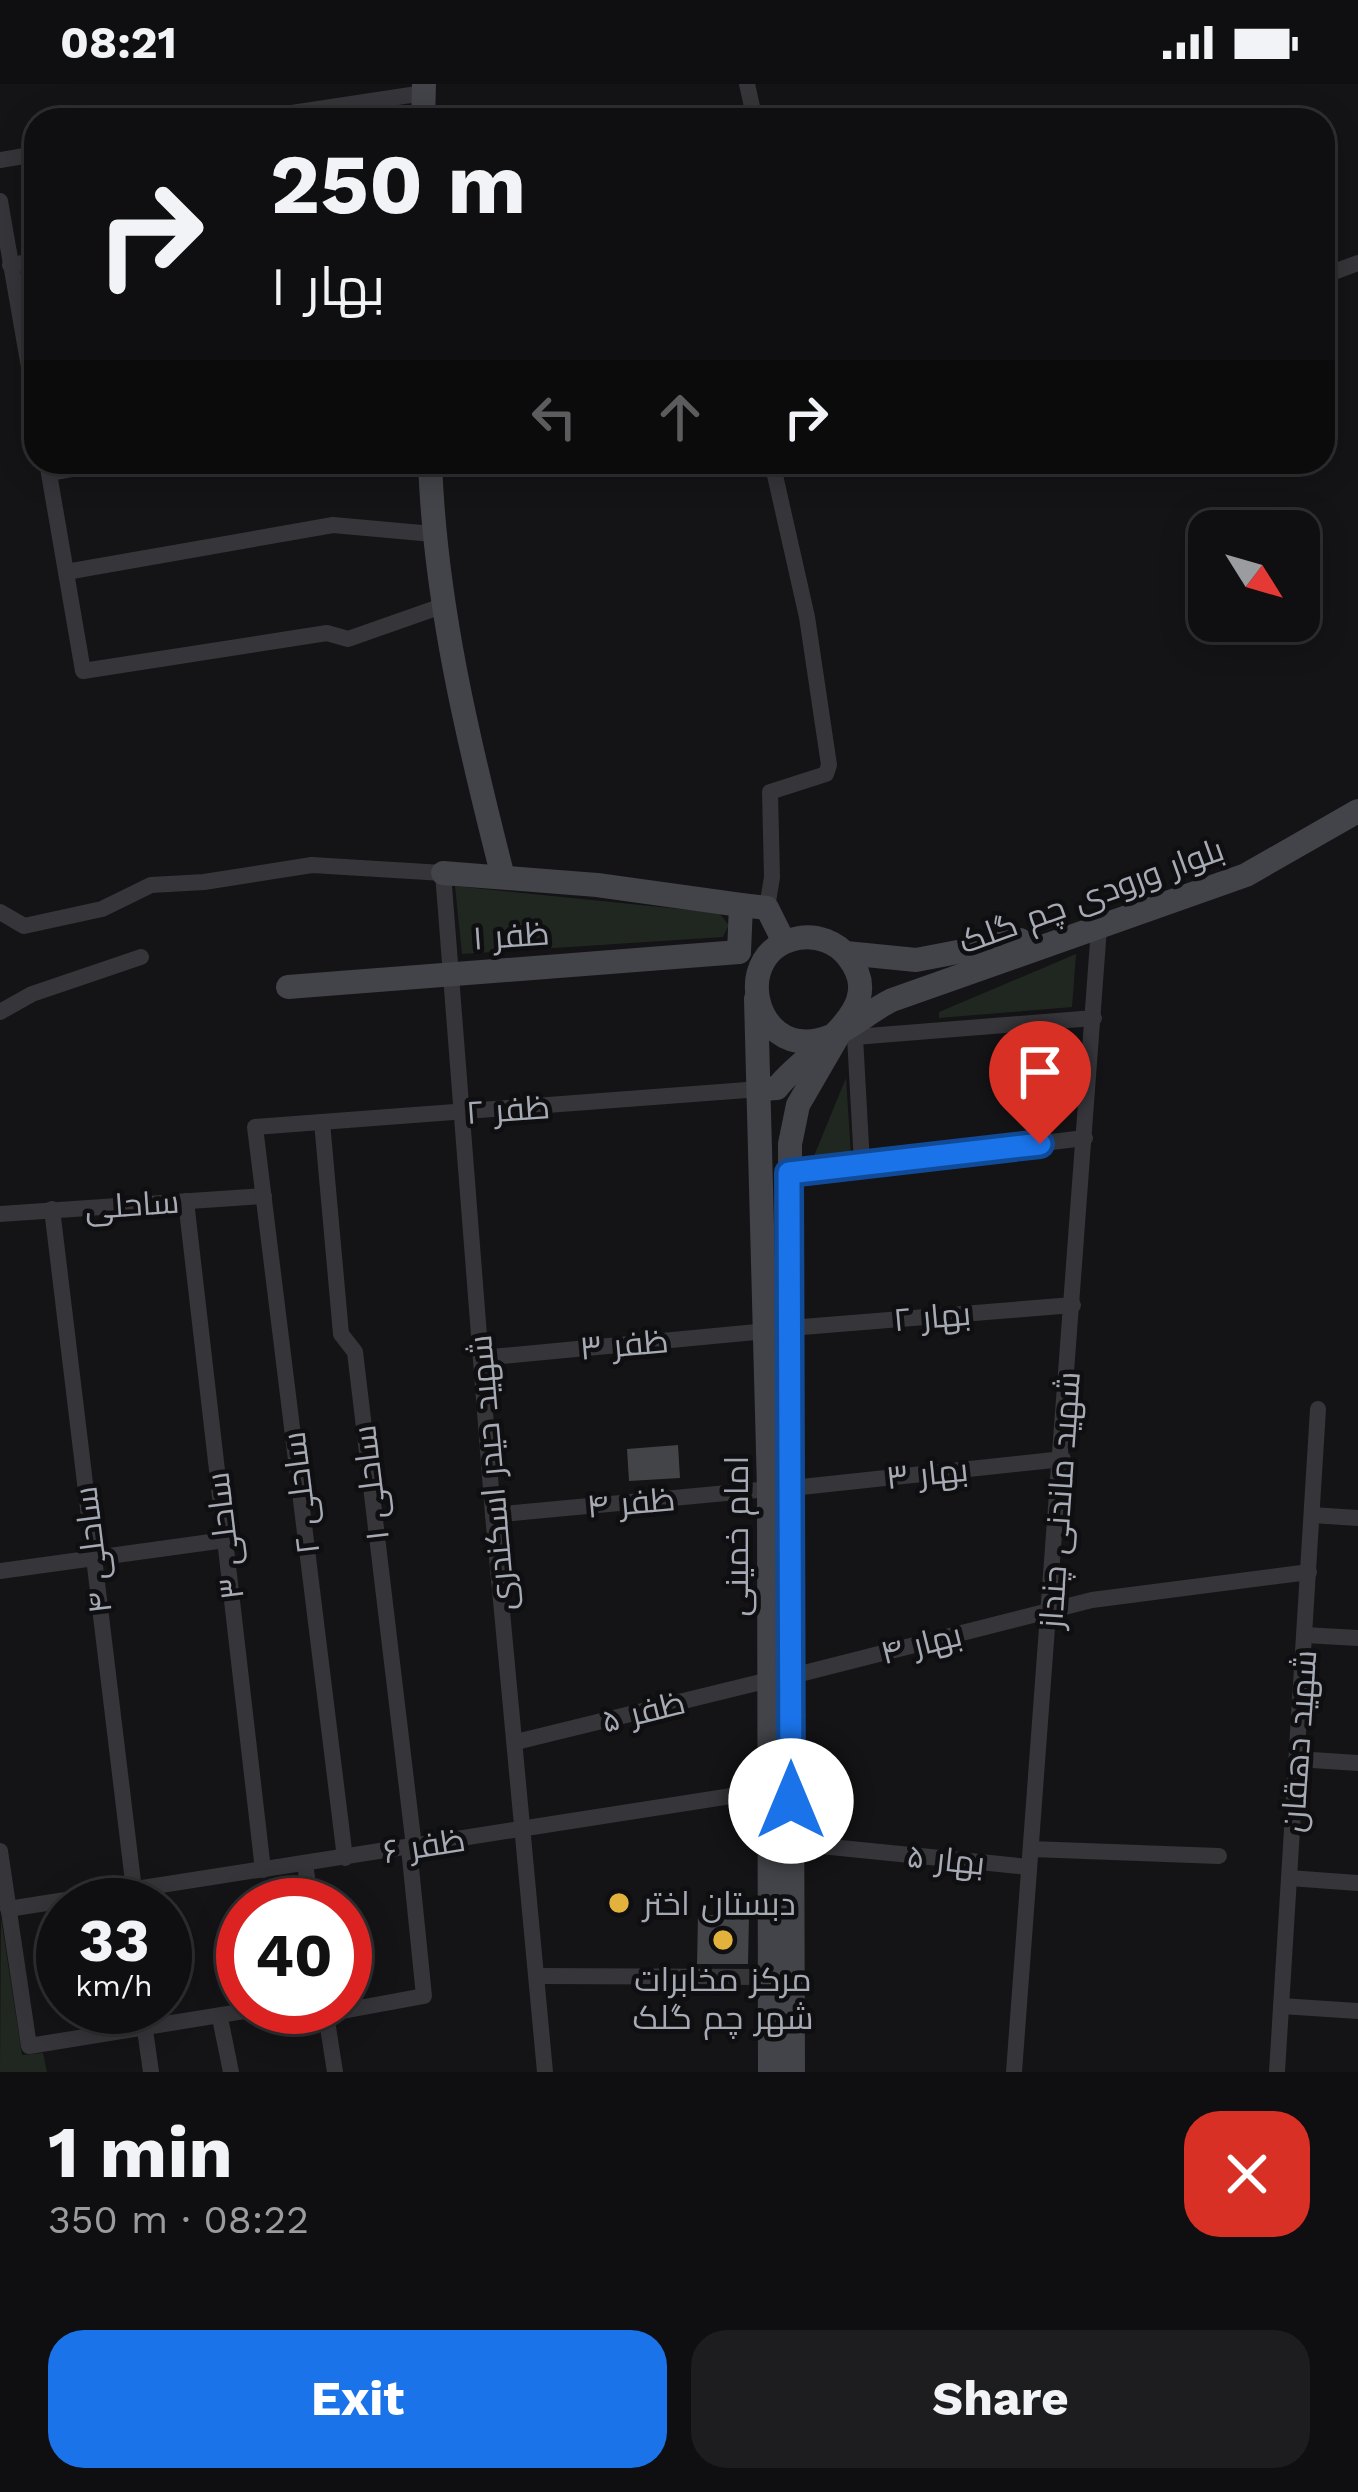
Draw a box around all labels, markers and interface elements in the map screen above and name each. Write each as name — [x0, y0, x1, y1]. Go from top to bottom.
text: 08:21 — [60, 16, 177, 69]
text: 250 m — [270, 135, 526, 233]
icon: right — [72, 156, 228, 312]
text: بهار ۱ — [270, 255, 385, 318]
icon: left — [521, 384, 587, 450]
icon: ahead — [647, 384, 713, 450]
icon: right — [773, 384, 839, 450]
north arrow — [1188, 510, 1320, 642]
map controls — [1188, 510, 1320, 642]
street label: بلوار ورودی چم گلک — [953, 829, 1230, 964]
street label: ظفر ۱ — [471, 913, 551, 958]
pin — [989, 1021, 1091, 1144]
icon: arrive — [1007, 1039, 1073, 1105]
street label: ظفر ۲ — [465, 1087, 551, 1132]
street label: ساحلی — [83, 1182, 181, 1228]
street label: بهار ۲ — [892, 1294, 972, 1339]
street label: ظفر ۳ — [578, 1321, 670, 1368]
street label: شهید حیدر اسکندری — [460, 1333, 523, 1613]
street label: شهید ماندنی چنداز — [1031, 1370, 1090, 1632]
street label: ساحلی ۱ — [344, 1423, 398, 1543]
street label: ساحلی ۲ — [274, 1429, 328, 1557]
street label: بهار ۳ — [884, 1450, 970, 1497]
street label: امام خمینی — [717, 1456, 759, 1616]
street label: ساحلی ۳ — [197, 1470, 253, 1602]
street label: ظفر ۴ — [585, 1479, 677, 1526]
street label: ساحلی ۴ — [65, 1484, 121, 1616]
street label: بهار ۴ — [877, 1615, 966, 1672]
street label: شهید دهقان — [1273, 1649, 1324, 1834]
street label: ظفر ۵ — [597, 1682, 689, 1741]
position arrow — [728, 1738, 854, 1864]
street label: ظفر ۶ — [380, 1820, 468, 1871]
street label: بهار ۵ — [905, 1836, 987, 1883]
speed limit sign: 40 — [216, 1878, 372, 2034]
place label: دبستان اختر — [641, 1884, 796, 1923]
marker: دبستان اختر — [606, 1890, 632, 1916]
text: 33 — [78, 1905, 150, 1976]
marker: مرکز مخابرات شهر چم گلک — [710, 1927, 736, 1953]
place label: مرکز مخابرات شهر چم گلک — [633, 1960, 813, 2040]
text: km/h — [75, 1968, 153, 2003]
text: 1 min — [48, 2110, 233, 2194]
button: close — [1184, 2111, 1310, 2237]
text: 350 m · 08:22 — [48, 2197, 309, 2242]
button: Exit — [48, 2330, 667, 2468]
button: Share — [691, 2330, 1310, 2468]

